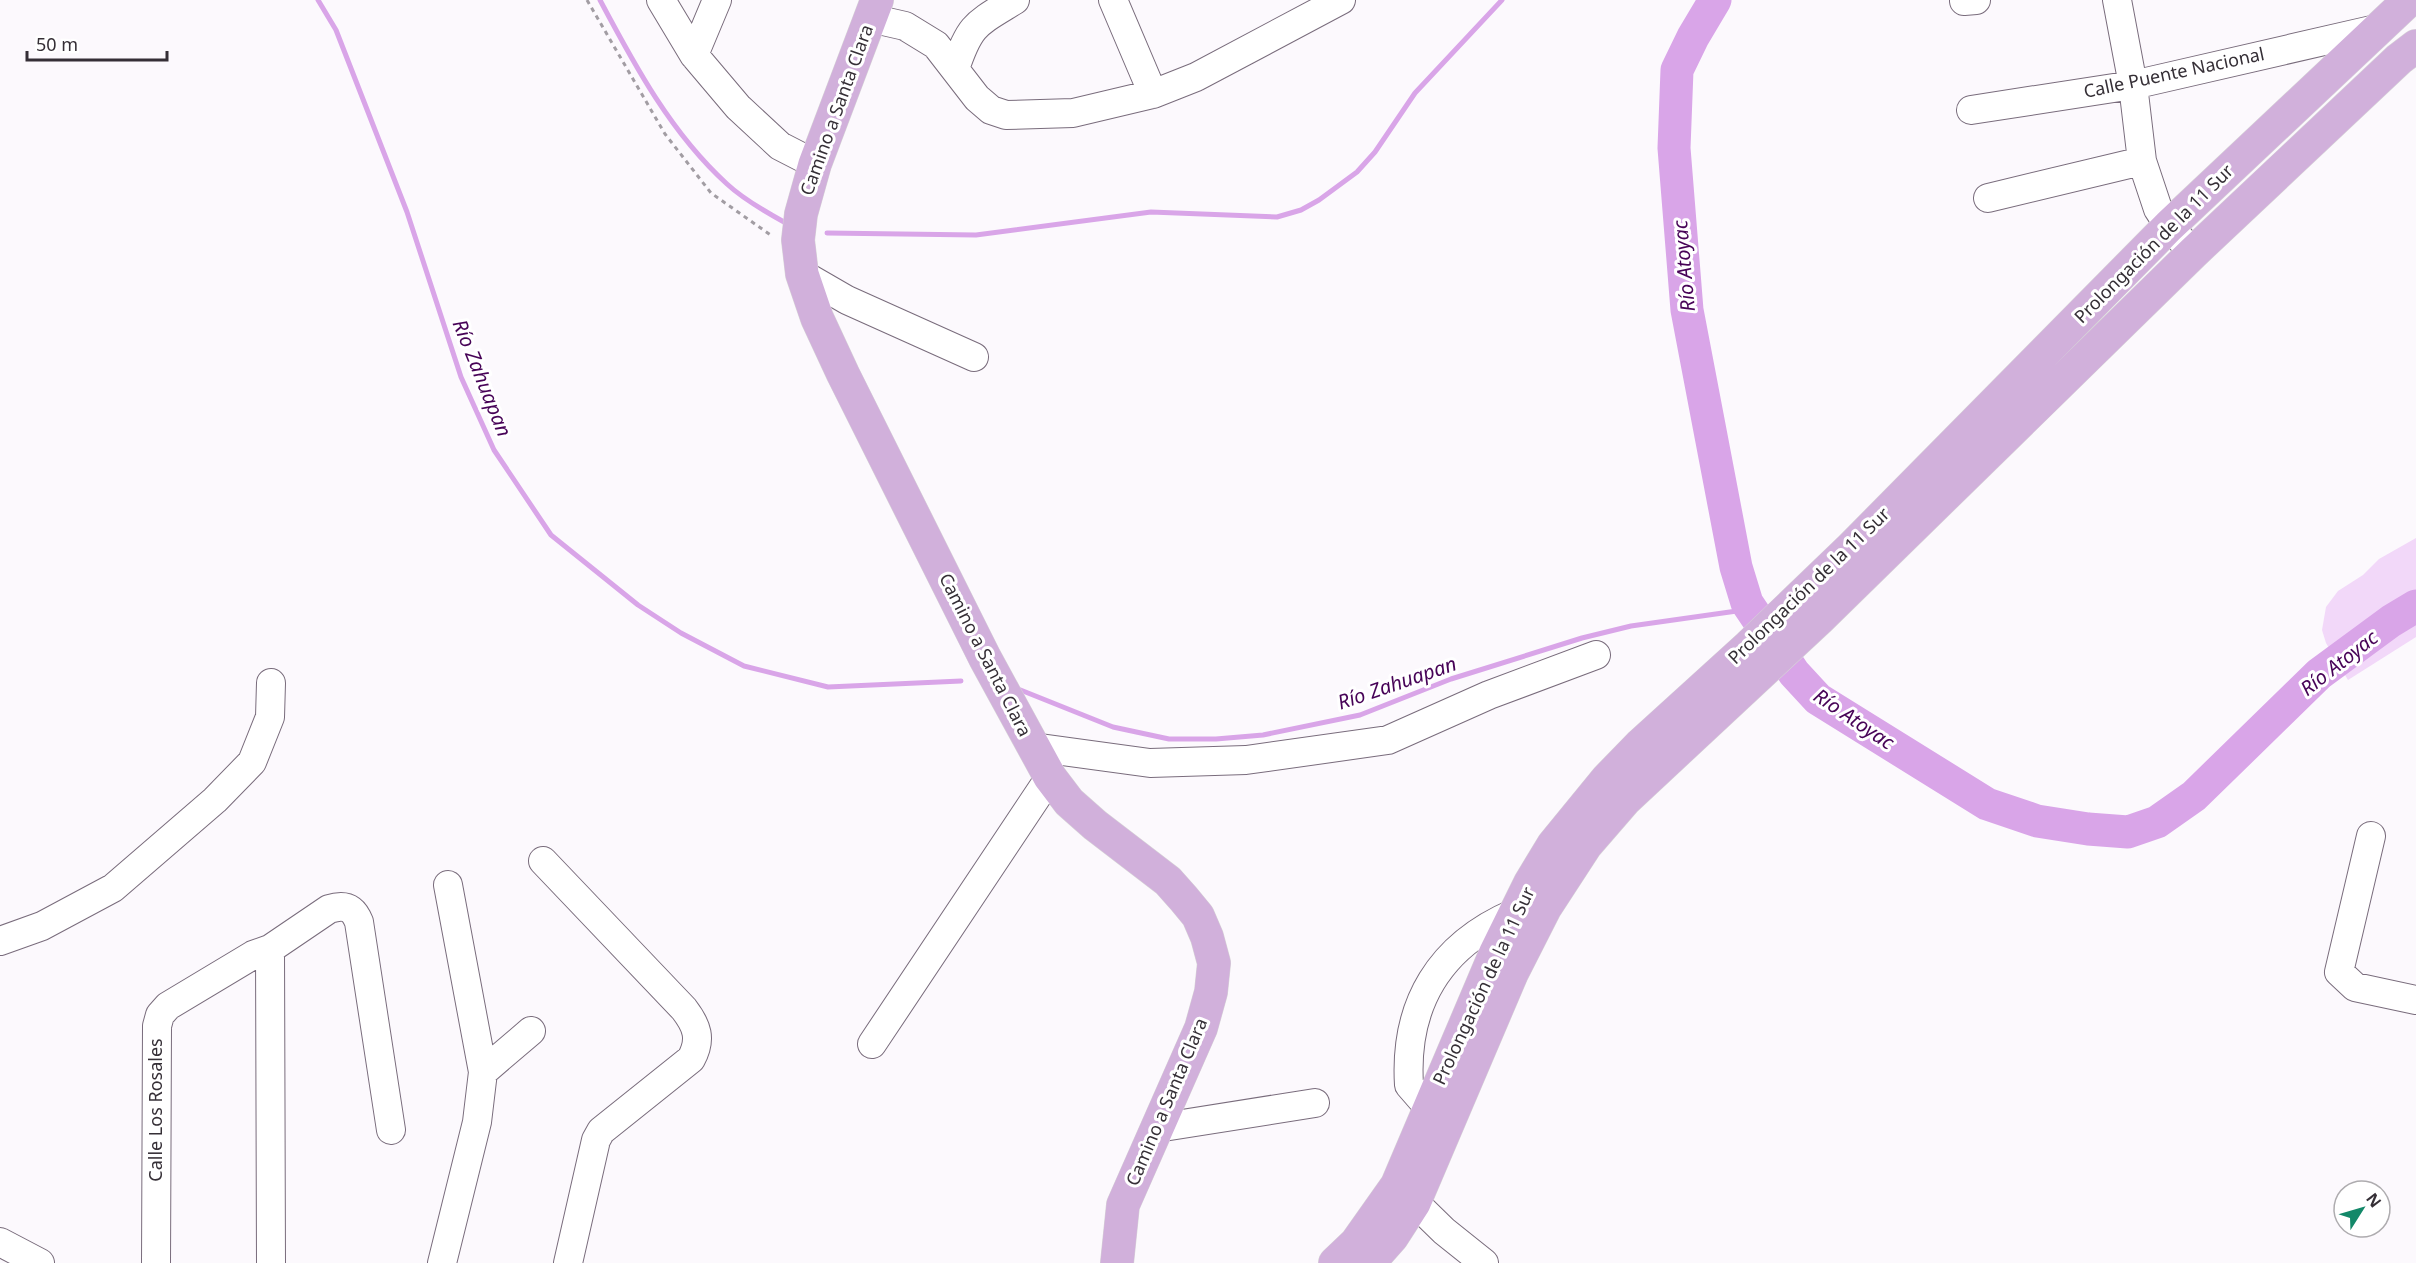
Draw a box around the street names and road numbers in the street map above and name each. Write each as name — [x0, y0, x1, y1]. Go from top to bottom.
street label: Camino a Santa Clara — [794, 21, 878, 198]
street label: Calle Puente Nacional — [2081, 41, 2266, 103]
street label: Prolongación de la 11 Sur — [2069, 158, 2238, 328]
street label: Prolongación de la 11 Sur — [1722, 501, 1895, 669]
street label: Camino a Santa Clara — [934, 569, 1037, 740]
street label: Prolongación de la 11 Sur — [1427, 882, 1540, 1088]
street label: Camino a Santa Clara — [1120, 1014, 1212, 1189]
street label: Calle Los Rosales — [143, 1038, 167, 1182]

